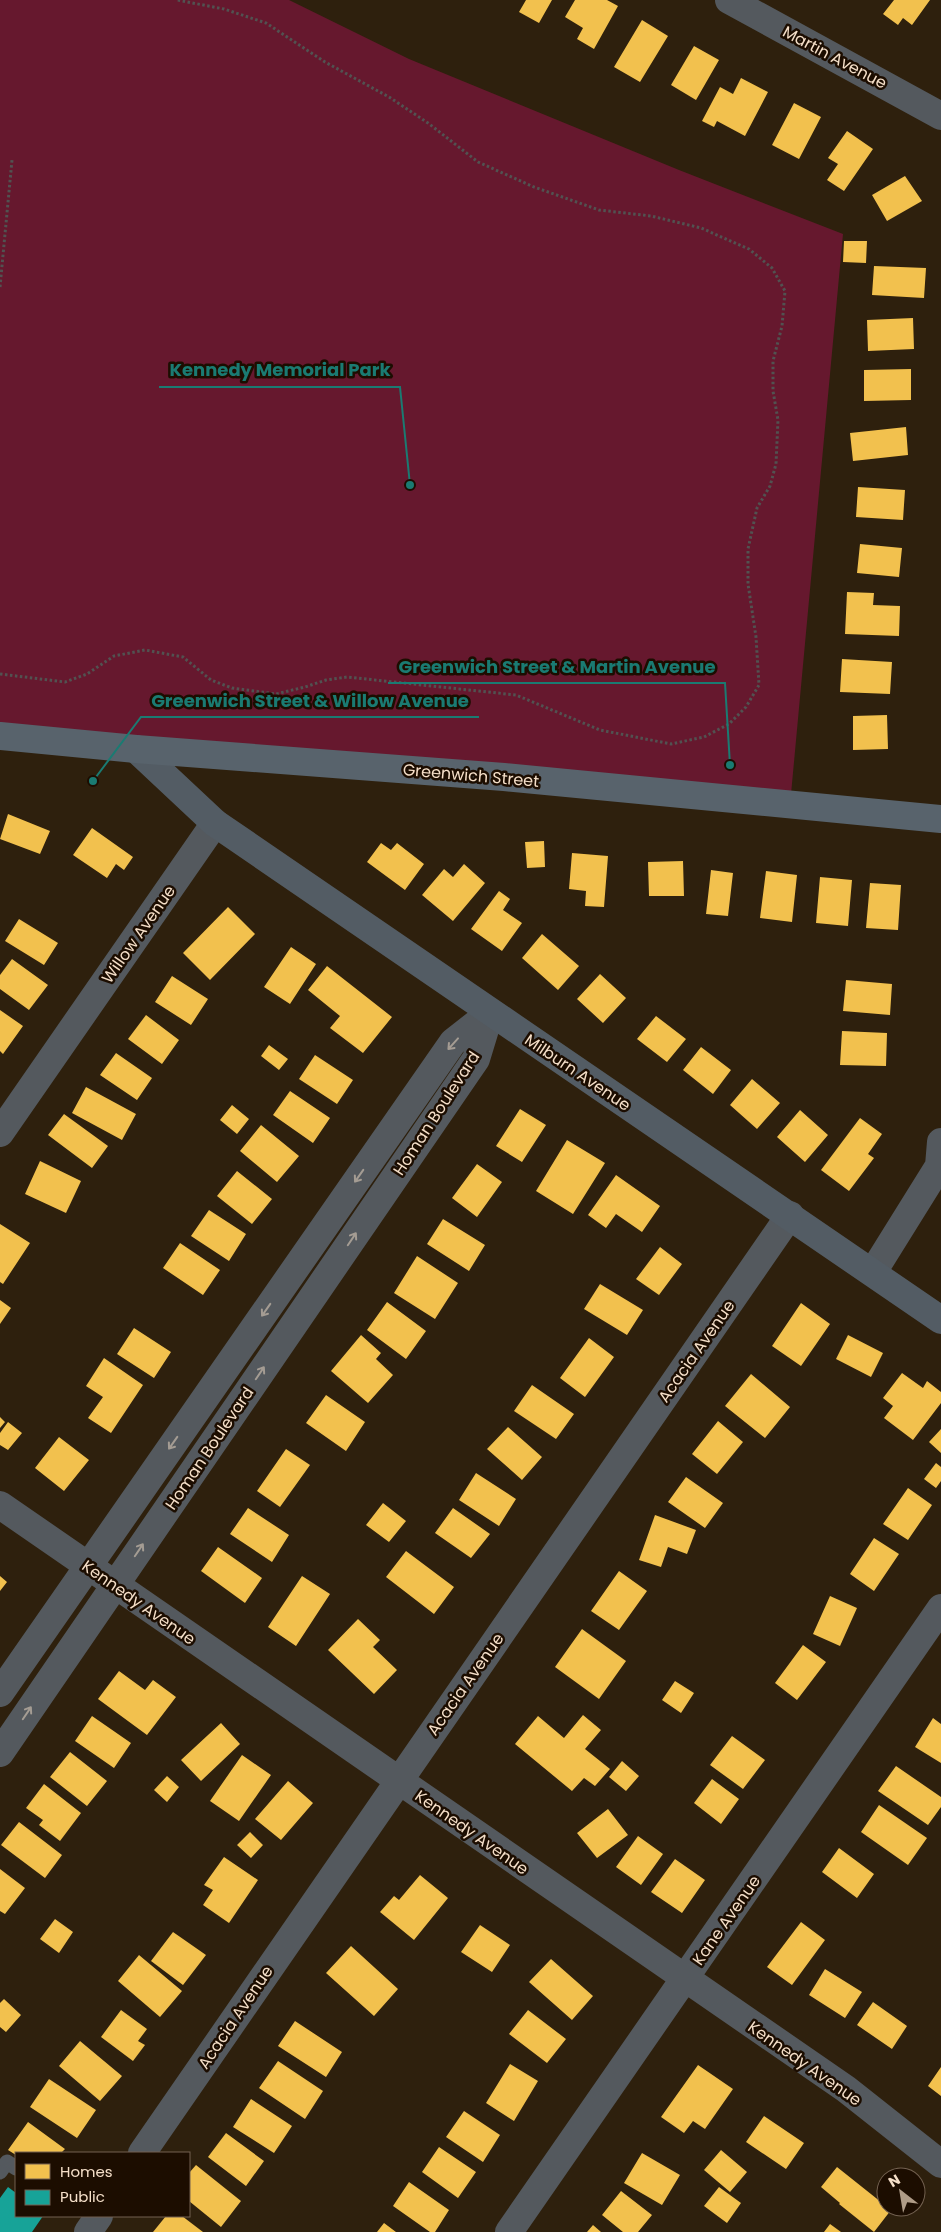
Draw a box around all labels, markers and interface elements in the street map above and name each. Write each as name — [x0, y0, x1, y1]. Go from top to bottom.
street label: Martin Avenue — [779, 20, 891, 95]
callout: Kennedy Memorial Park — [159, 354, 400, 387]
text: Kennedy Memorial Park — [169, 357, 391, 382]
callout: Greenwich Street & Martin Avenue — [388, 650, 725, 683]
text: Greenwich Street & Martin Avenue — [398, 654, 716, 679]
callout: Greenwich Street & Willow Avenue — [141, 684, 479, 717]
text: Greenwich Street & Willow Avenue — [151, 688, 469, 713]
street label: Greenwich Street — [402, 758, 540, 793]
street label: Willow Avenue — [96, 880, 181, 988]
street label: Milburn Avenue — [520, 1028, 635, 1116]
one-way arrow — [447, 1038, 459, 1050]
street label: Homan Boulevard — [388, 1047, 485, 1180]
one-way arrow — [354, 1169, 364, 1183]
one-way arrow — [347, 1232, 357, 1246]
street label: Acacia Avenue — [653, 1295, 740, 1407]
one-way arrow — [261, 1303, 271, 1317]
one-way arrow — [255, 1366, 265, 1380]
street label: Homan Boulevard — [160, 1382, 259, 1514]
one-way arrow — [168, 1436, 178, 1450]
one-way arrow — [134, 1543, 144, 1557]
street label: Kennedy Avenue — [77, 1555, 200, 1650]
street label: Acacia Avenue — [422, 1628, 509, 1740]
one-way arrow — [22, 1706, 33, 1720]
street label: Kennedy Avenue — [410, 1785, 533, 1880]
street label: Kane Avenue — [687, 1871, 766, 1970]
street label: Acacia Avenue — [192, 1961, 279, 2074]
street label: Kennedy Avenue — [743, 2016, 866, 2111]
legend — [15, 2152, 190, 2217]
text: Homes — [60, 2161, 113, 2182]
north arrow — [876, 2167, 926, 2217]
text: N — [885, 2170, 904, 2192]
text: Public — [60, 2186, 105, 2207]

